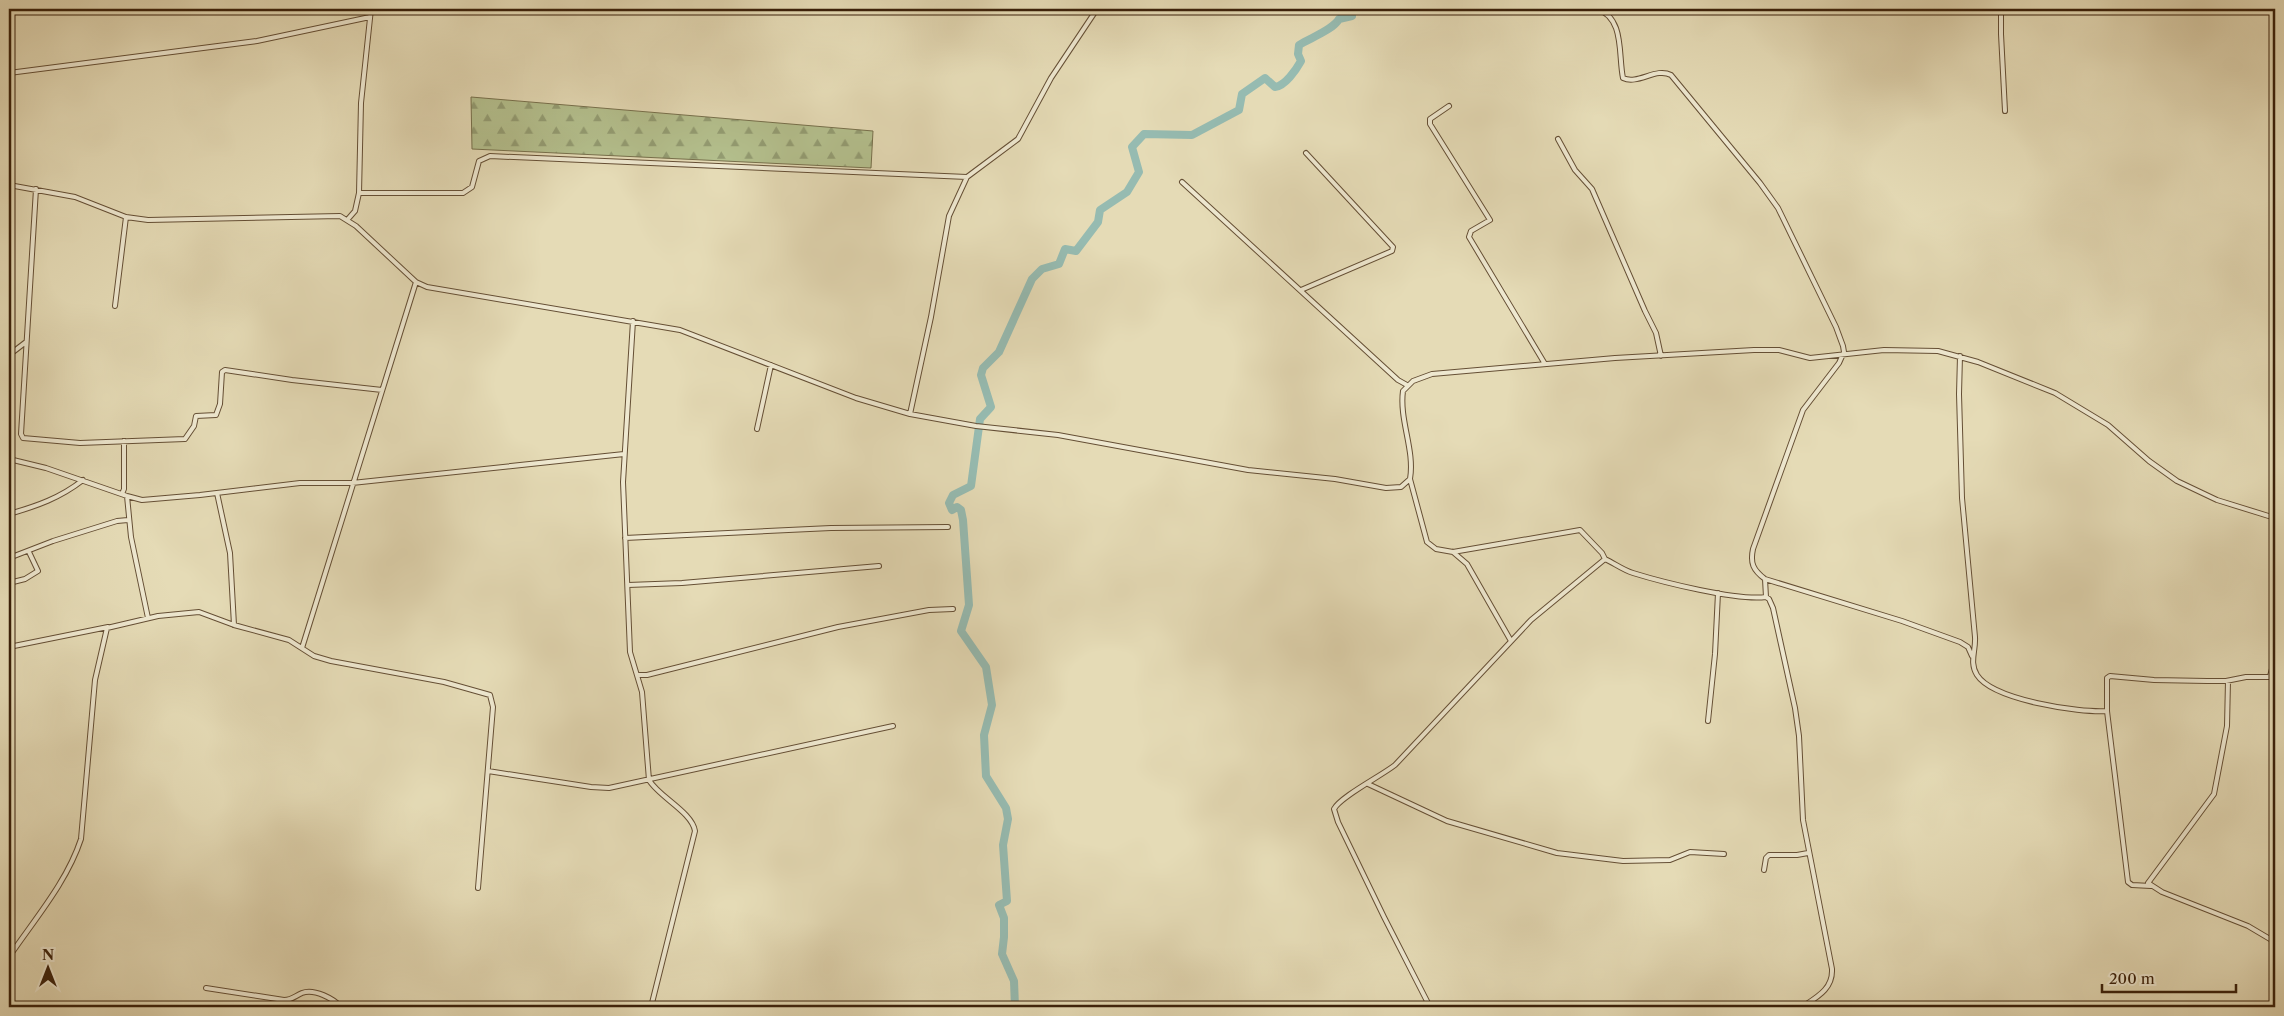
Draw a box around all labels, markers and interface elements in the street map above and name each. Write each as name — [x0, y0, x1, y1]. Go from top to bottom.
north arrow — [22, 944, 72, 994]
text: N — [42, 946, 54, 964]
scale bar — [2102, 961, 2235, 993]
text: 200 m — [2109, 969, 2155, 988]

